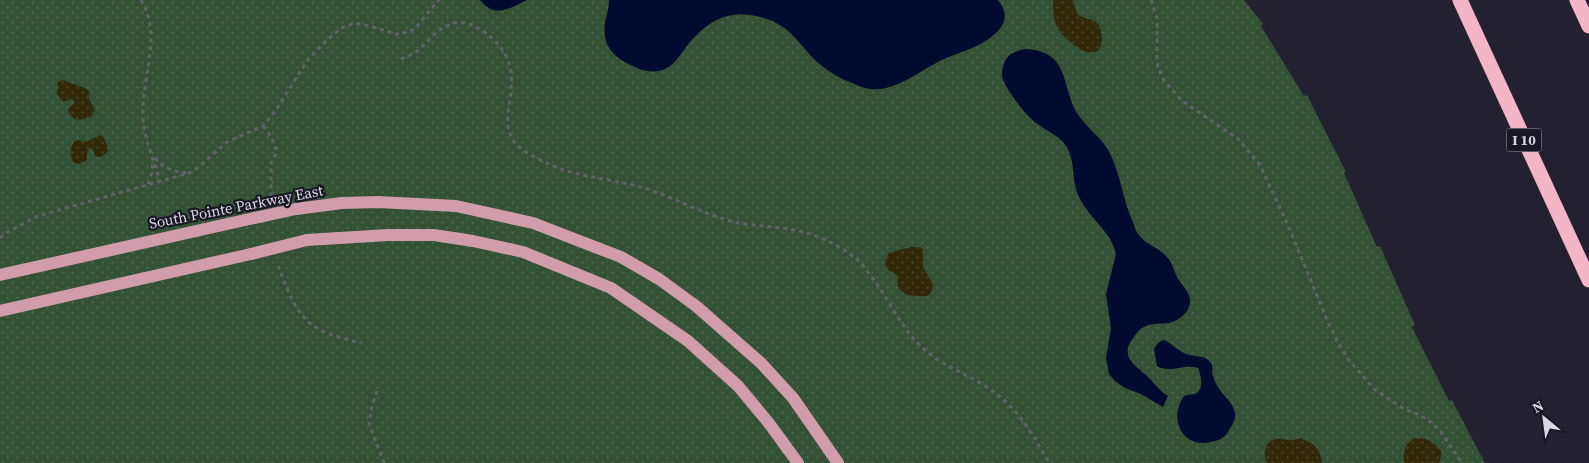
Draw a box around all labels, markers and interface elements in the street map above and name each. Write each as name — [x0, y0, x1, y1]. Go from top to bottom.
road number: I 10 — [1506, 128, 1542, 152]
street label: South Pointe Parkway East — [147, 179, 325, 234]
north arrow — [1519, 393, 1569, 443]
text: N — [1528, 395, 1547, 418]

